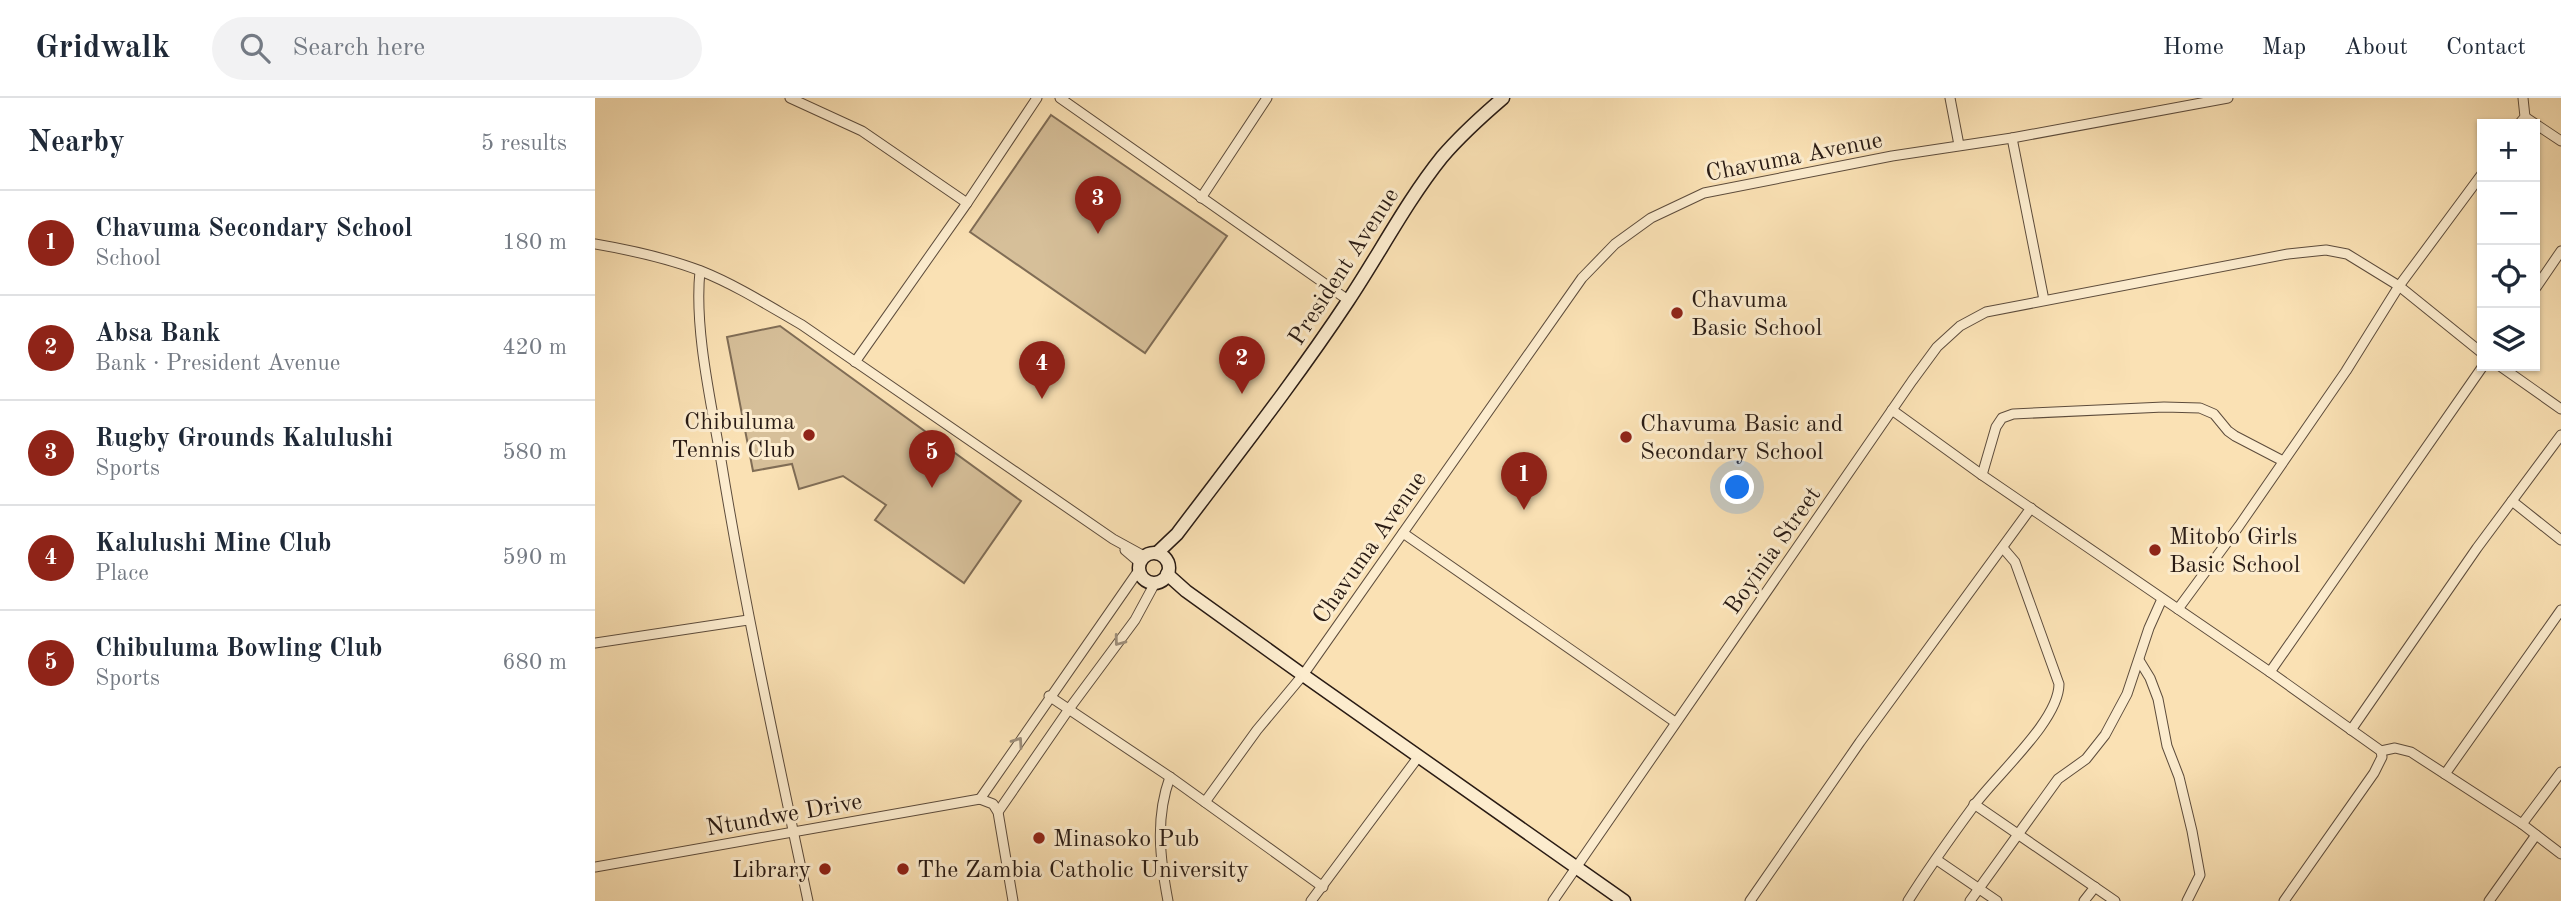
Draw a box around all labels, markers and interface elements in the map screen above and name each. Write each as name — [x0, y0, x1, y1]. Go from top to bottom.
search box — [212, 17, 702, 80]
icon: search — [236, 29, 274, 67]
text: Gridwalk — [35, 32, 170, 65]
text: Search here — [292, 35, 425, 61]
text: Home — [2163, 36, 2224, 60]
text: Map — [2262, 36, 2306, 60]
text: About — [2344, 36, 2408, 60]
text: Contact — [2446, 36, 2526, 60]
map controls — [2477, 119, 2540, 371]
button: + — [2477, 119, 2540, 182]
text: Nearby — [28, 128, 125, 158]
street label: Chavuma Avenue — [1704, 129, 1885, 187]
text: 5 results — [481, 132, 567, 155]
pin: 3 — [1075, 176, 1121, 234]
button: − — [2477, 182, 2540, 245]
street label: President Avenue — [1285, 184, 1404, 350]
text: Chavuma Secondary School — [95, 216, 413, 242]
text: 1 — [44, 231, 58, 254]
text: 180 m — [502, 231, 567, 254]
button: locate — [2477, 245, 2540, 308]
text: School — [95, 247, 161, 270]
place label: Chavuma Basic School — [1691, 289, 1822, 341]
marker: Chavuma Basic School — [1669, 305, 1685, 321]
button: layers — [2477, 308, 2540, 371]
text: Absa Bank — [95, 321, 221, 347]
text: 2 — [44, 336, 58, 359]
text: 420 m — [502, 336, 567, 359]
pin: 2 — [1219, 336, 1265, 394]
pin: 4 — [1019, 341, 1065, 399]
text: Bank · President Avenue — [95, 352, 340, 375]
place label: Chibuluma Tennis Club — [671, 411, 795, 463]
place label: Chavuma Basic and Secondary School — [1640, 413, 1843, 465]
text: Rugby Grounds Kalulushi — [95, 426, 393, 452]
marker: Chibuluma Tennis Club — [801, 427, 817, 443]
marker: Chavuma Basic and Secondary School — [1618, 429, 1634, 445]
pin: 5 — [909, 430, 955, 488]
text: 3 — [44, 441, 58, 464]
text: 580 m — [502, 441, 567, 464]
pin: 1 — [1501, 452, 1547, 510]
text: Sports — [95, 457, 160, 480]
street label: Chavuma Avenue — [1309, 468, 1432, 629]
your location — [1720, 470, 1754, 504]
street label: Boyinia Street — [1721, 483, 1826, 619]
place label: Mitobo Girls Basic School — [2169, 526, 2300, 578]
text: Kalulushi Mine Club — [95, 531, 332, 557]
marker: Mitobo Girls Basic School — [2147, 542, 2163, 558]
text: 4 — [44, 546, 58, 569]
text: 590 m — [502, 546, 567, 569]
text: Place — [95, 562, 149, 585]
one-way arrow — [1115, 633, 1127, 645]
text: Chibuluma Bowling Club — [95, 636, 382, 662]
text: 5 — [44, 651, 58, 674]
text: 680 m — [502, 651, 567, 674]
text: Sports — [95, 667, 160, 690]
one-way arrow — [1010, 737, 1022, 750]
street label: Ntundwe Drive — [704, 790, 864, 842]
place label: Minasoko Pub — [1053, 828, 1199, 852]
marker: Minasoko Pub — [1031, 830, 1047, 846]
place label: Library — [732, 859, 811, 883]
place label: The Zambia Catholic University — [917, 859, 1249, 883]
marker: Library — [817, 861, 833, 877]
marker: The Zambia Catholic University — [895, 861, 911, 877]

